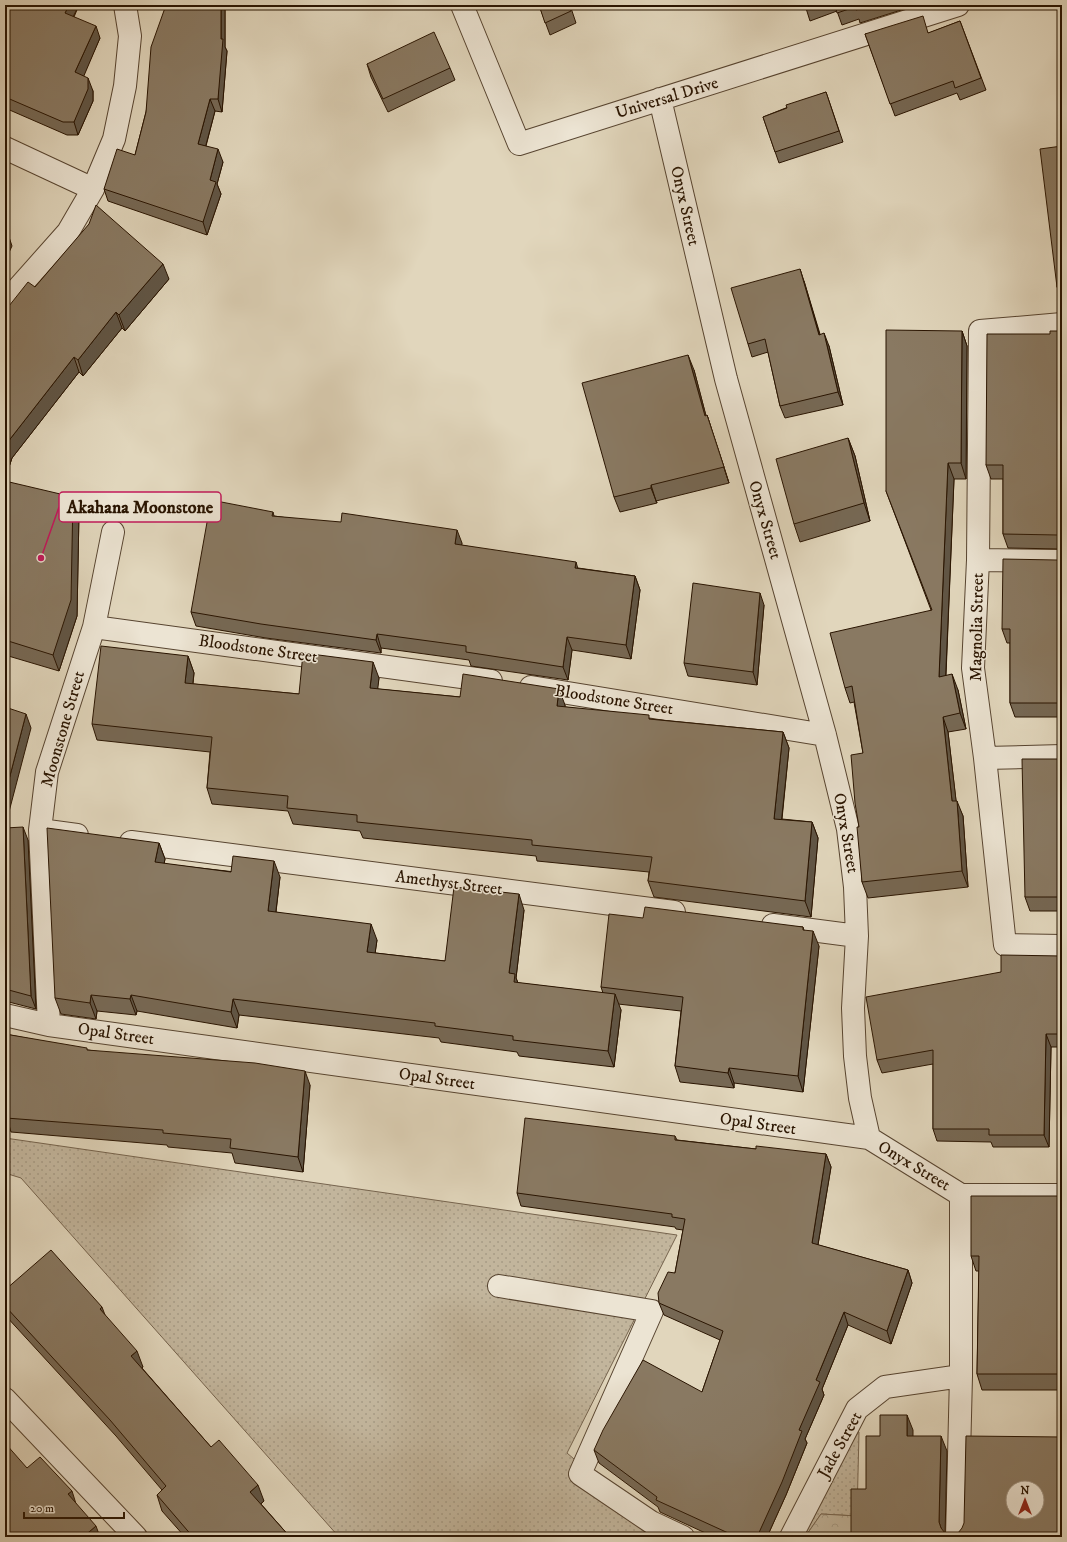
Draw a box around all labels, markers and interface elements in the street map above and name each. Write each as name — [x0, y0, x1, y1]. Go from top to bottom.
street label: Universal Drive — [613, 72, 721, 124]
street label: Onyx Street — [665, 164, 705, 249]
street label: Onyx Street — [743, 478, 787, 563]
callout: Akahana Moonstone — [59, 492, 221, 522]
text: Akahana Moonstone — [66, 497, 214, 519]
street label: Magnolia Street — [965, 572, 989, 681]
street label: Bloodstone Street — [197, 630, 319, 668]
street label: Moonstone Street — [36, 668, 90, 790]
street label: Bloodstone Street — [553, 680, 675, 720]
street label: Onyx Street — [828, 791, 864, 875]
street label: Amethyst Street — [394, 866, 504, 901]
street label: Opal Street — [76, 1018, 156, 1050]
street label: Opal Street — [397, 1063, 477, 1095]
street label: Opal Street — [718, 1108, 798, 1140]
street label: Onyx Street — [874, 1136, 955, 1197]
street label: Jade Street — [812, 1407, 868, 1484]
north arrow — [1005, 1480, 1045, 1520]
text: N — [1020, 1484, 1030, 1498]
scale bar — [24, 1494, 124, 1520]
text: 20 m — [30, 1501, 54, 1516]

